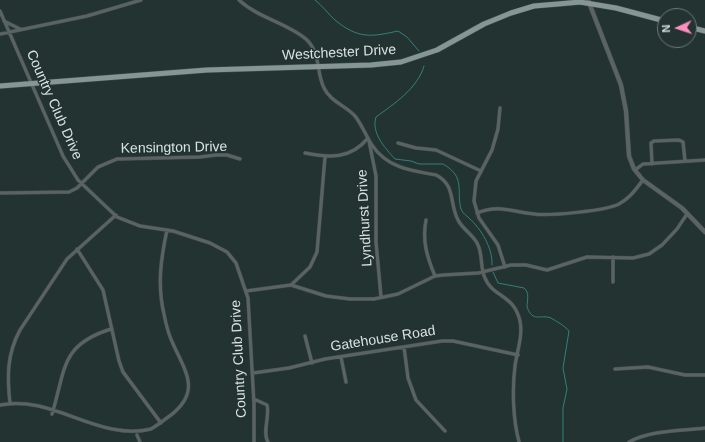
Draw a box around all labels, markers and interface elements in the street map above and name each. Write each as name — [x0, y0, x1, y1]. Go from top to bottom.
north arrow — [657, 8, 697, 48]
text: N — [660, 24, 672, 33]
street label: Westchester Drive — [282, 42, 396, 64]
street label: Country Club Drive — [22, 48, 86, 162]
street label: Kensington Drive — [121, 139, 227, 157]
street label: Lyndhurst Drive — [354, 169, 376, 267]
street label: Country Club Drive — [228, 300, 250, 418]
street label: Gatehouse Road — [329, 322, 437, 356]

